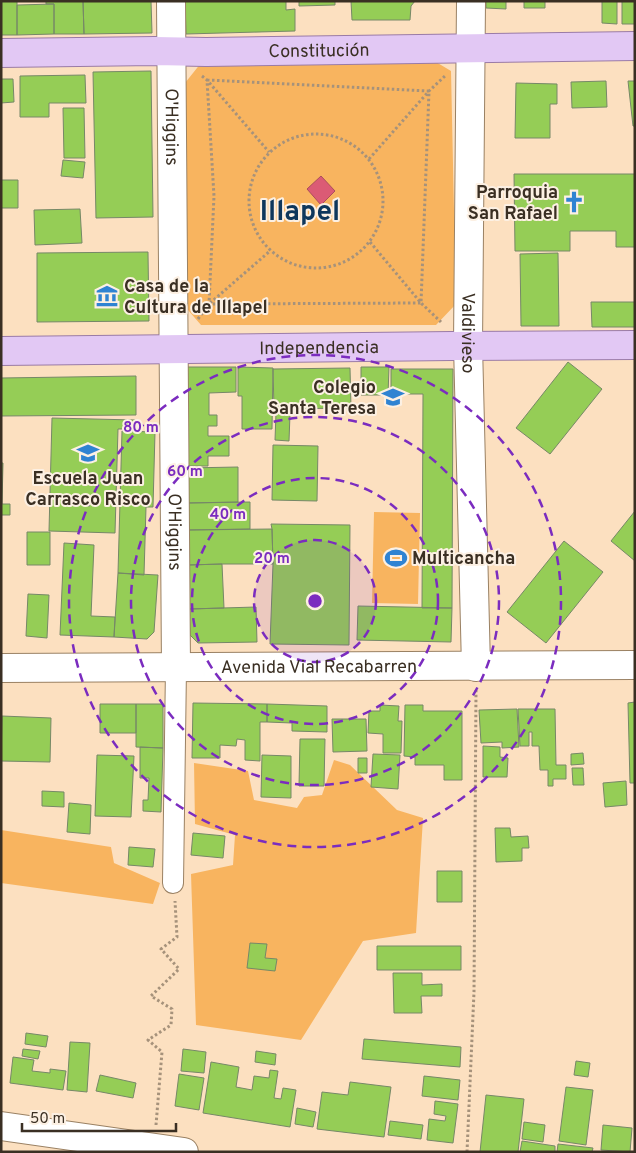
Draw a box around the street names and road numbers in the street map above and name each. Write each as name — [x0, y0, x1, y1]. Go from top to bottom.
street label: Constitución — [268, 40, 370, 64]
street label: O'Higgins — [159, 88, 182, 166]
street label: Valdivieso — [455, 292, 479, 374]
street label: Independencia — [259, 337, 379, 361]
street label: O'Higgins — [162, 493, 185, 571]
street label: Avenida Vial Recabarren — [221, 656, 417, 680]

